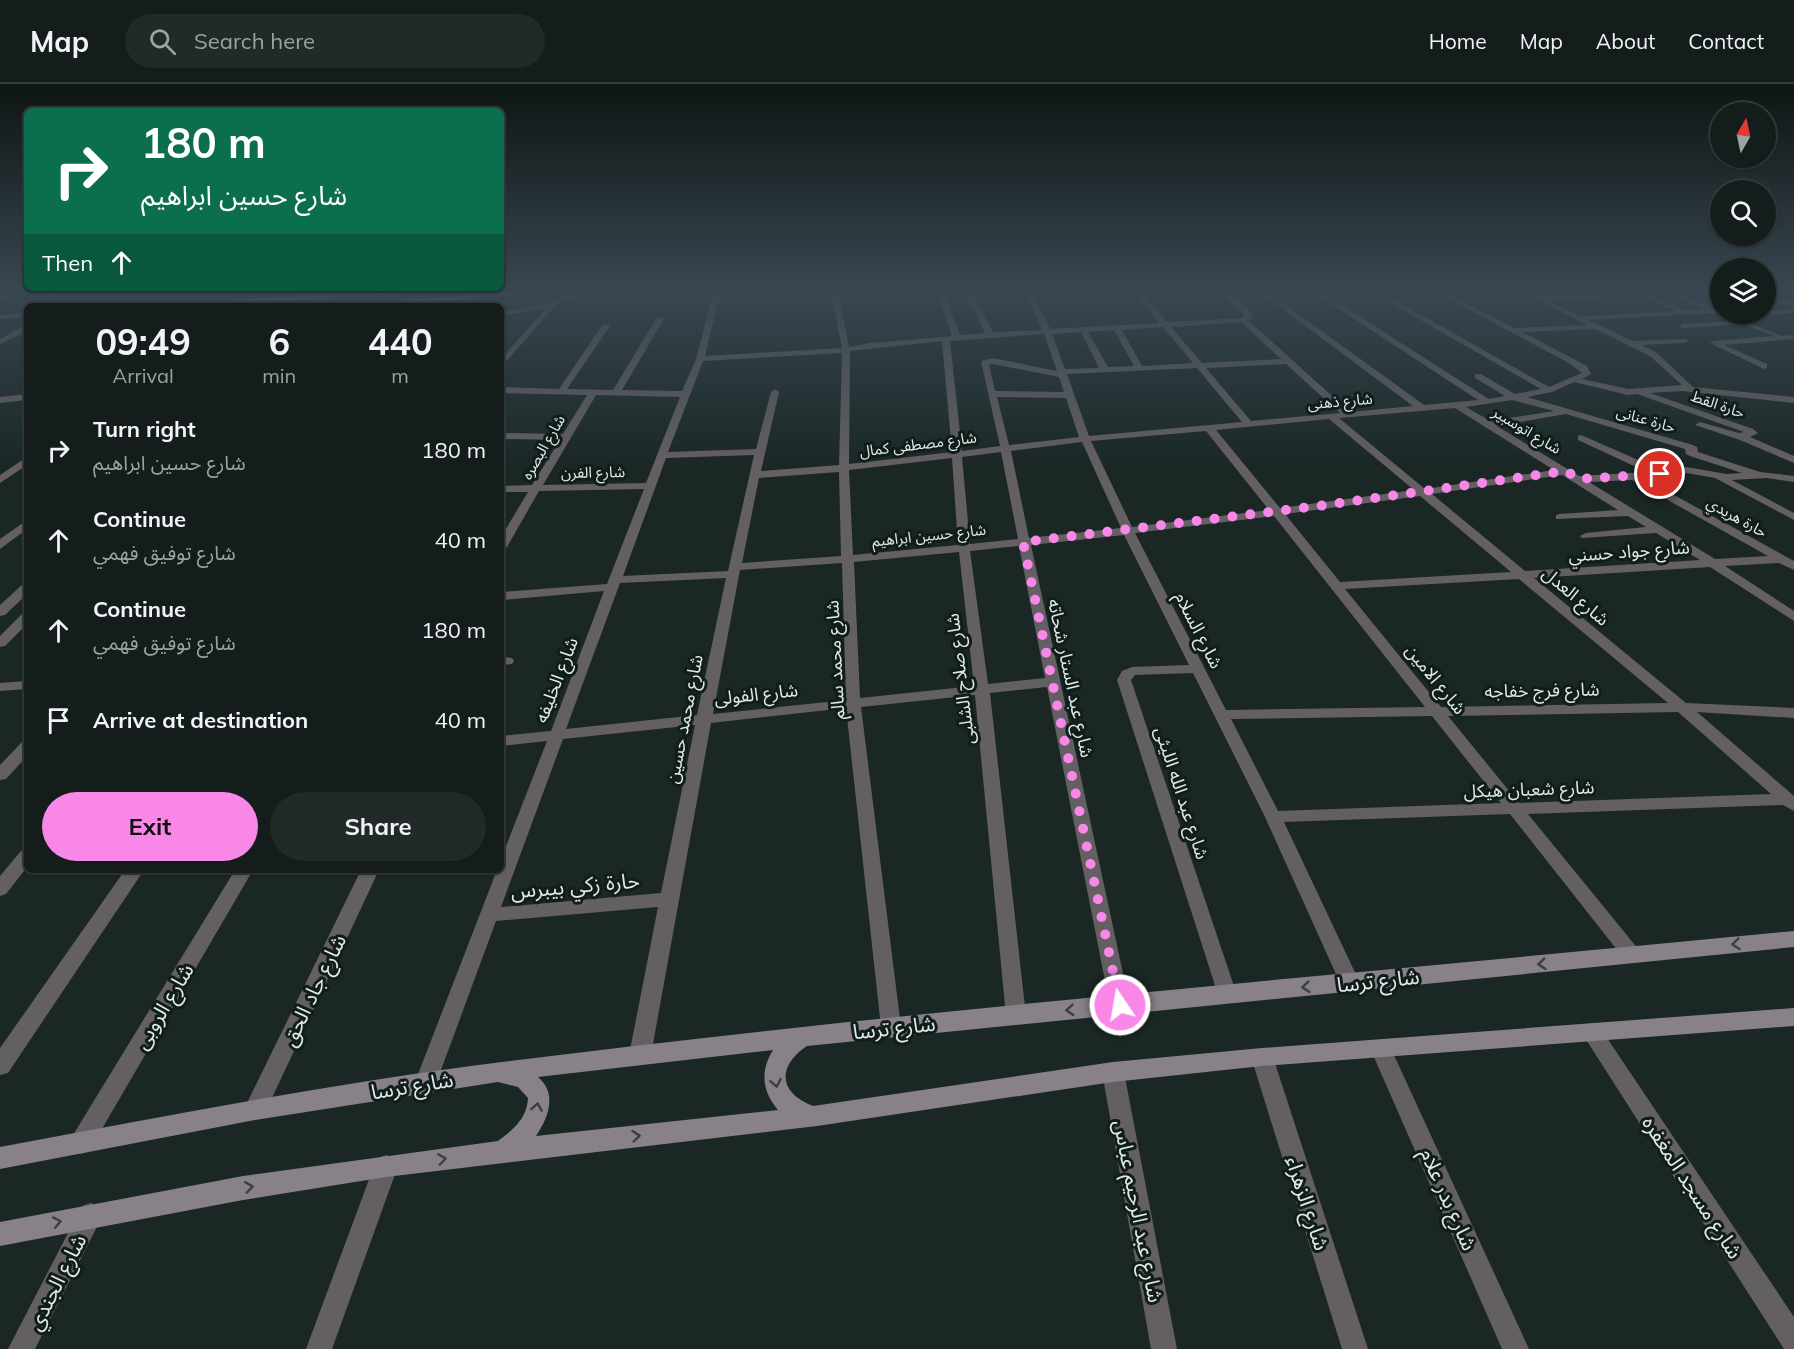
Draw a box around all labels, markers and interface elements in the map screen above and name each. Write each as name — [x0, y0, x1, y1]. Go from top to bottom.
search box — [125, 14, 545, 68]
text: Map — [30, 24, 89, 59]
icon: search — [146, 25, 179, 58]
text: Search here — [194, 27, 315, 55]
text: Home — [1429, 28, 1487, 54]
text: Map — [1520, 28, 1563, 54]
text: About — [1596, 28, 1655, 54]
text: Contact — [1688, 28, 1764, 54]
north arrow — [1710, 102, 1776, 168]
map controls — [1710, 102, 1776, 324]
text: 180 m — [141, 116, 266, 169]
icon: right — [42, 132, 120, 210]
text: شارع حسين ابراهيم — [141, 178, 347, 212]
button: search — [1710, 180, 1776, 246]
icon: ahead — [105, 246, 138, 279]
text: Then — [42, 249, 93, 277]
button: layers — [1710, 258, 1776, 324]
text: 09:49 — [95, 319, 191, 364]
text: 6 — [268, 319, 290, 364]
text: 440 — [368, 319, 433, 364]
text: Arrival — [113, 363, 174, 388]
text: min — [262, 363, 296, 388]
text: m — [391, 363, 409, 388]
street label: حارة القط — [1689, 386, 1747, 422]
street label: شارع ذهنى — [1307, 389, 1374, 416]
street label: شارع اتوسبير — [1487, 402, 1565, 461]
street label: حارة عنانى — [1614, 402, 1678, 436]
street label: شارع البصره — [517, 411, 572, 484]
text: Turn right — [93, 415, 196, 443]
street label: شارع مصطفى كمال — [858, 427, 978, 464]
icon: right — [42, 434, 75, 467]
text: 180 m — [421, 436, 486, 464]
pin — [1634, 448, 1685, 499]
text: شارع حسين ابراهيم — [93, 450, 246, 475]
icon: arrive — [1643, 457, 1676, 490]
street label: شارع الفرن — [561, 462, 626, 485]
street label: حارة هريدي — [1702, 493, 1771, 544]
text: Continue — [93, 505, 186, 533]
street label: شارع حسين ابراهيم — [871, 520, 988, 553]
icon: ahead — [42, 524, 75, 557]
text: 40 m — [435, 526, 486, 554]
street label: شارع جواد حسني — [1567, 535, 1691, 570]
text: شارع توفيق فهمي — [93, 540, 236, 565]
street label: شارع العدل — [1536, 561, 1614, 633]
street label: شارع السلام — [1167, 588, 1228, 674]
text: Continue — [93, 595, 186, 623]
street label: شارع عبد الستار شحاته — [1040, 597, 1099, 760]
street label: شارع محمد سالم — [820, 600, 853, 720]
street label: شارع صلاح الشلبى — [941, 612, 982, 746]
icon: ahead — [42, 614, 75, 647]
text: 180 m — [421, 616, 486, 644]
text: شارع توفيق فهمي — [93, 630, 236, 655]
street label: شارع الخليفه — [529, 634, 586, 727]
street label: شارع الامين — [1398, 639, 1471, 721]
street label: شارع محمد حسين — [660, 652, 711, 786]
street label: شارع فرج خفاجه — [1484, 677, 1600, 706]
street label: شارع الفولى — [713, 678, 799, 713]
icon: arrive — [42, 704, 75, 737]
text: Arrive at destination — [93, 706, 308, 734]
text: 40 m — [435, 706, 486, 734]
street label: شارع عبد الله الليثى — [1147, 724, 1214, 863]
street label: شارع شعبان هيكل — [1463, 775, 1595, 806]
button: Exit — [42, 792, 258, 861]
button: Share — [270, 792, 486, 861]
street label: حارة زكي بيبرس — [509, 866, 641, 907]
street label: شارع جاد الحق — [275, 930, 354, 1051]
one-way arrow — [1731, 938, 1740, 950]
one-way arrow — [1537, 957, 1546, 970]
street label: شارع الروبى — [127, 958, 201, 1055]
street label: شارع ترسا — [1335, 963, 1421, 1000]
position arrow — [1088, 973, 1152, 1037]
one-way arrow — [1301, 980, 1310, 993]
one-way arrow — [1065, 1003, 1075, 1016]
street label: شارع ترسا — [851, 1010, 937, 1047]
street label: شارع ترسا — [369, 1066, 455, 1107]
one-way arrow — [769, 1078, 782, 1088]
one-way arrow — [531, 1103, 543, 1112]
street label: شارع مسجد المغفره — [1635, 1111, 1749, 1265]
street label: شارع عبد الرحيم عباس — [1106, 1117, 1169, 1305]
one-way arrow — [631, 1130, 640, 1143]
street label: شارع بدر علام — [1411, 1144, 1483, 1256]
street label: شارع الزهراء — [1278, 1152, 1335, 1254]
one-way arrow — [438, 1153, 447, 1166]
one-way arrow — [244, 1181, 254, 1194]
one-way arrow — [52, 1216, 62, 1229]
street label: شارع الجندي — [21, 1230, 95, 1336]

